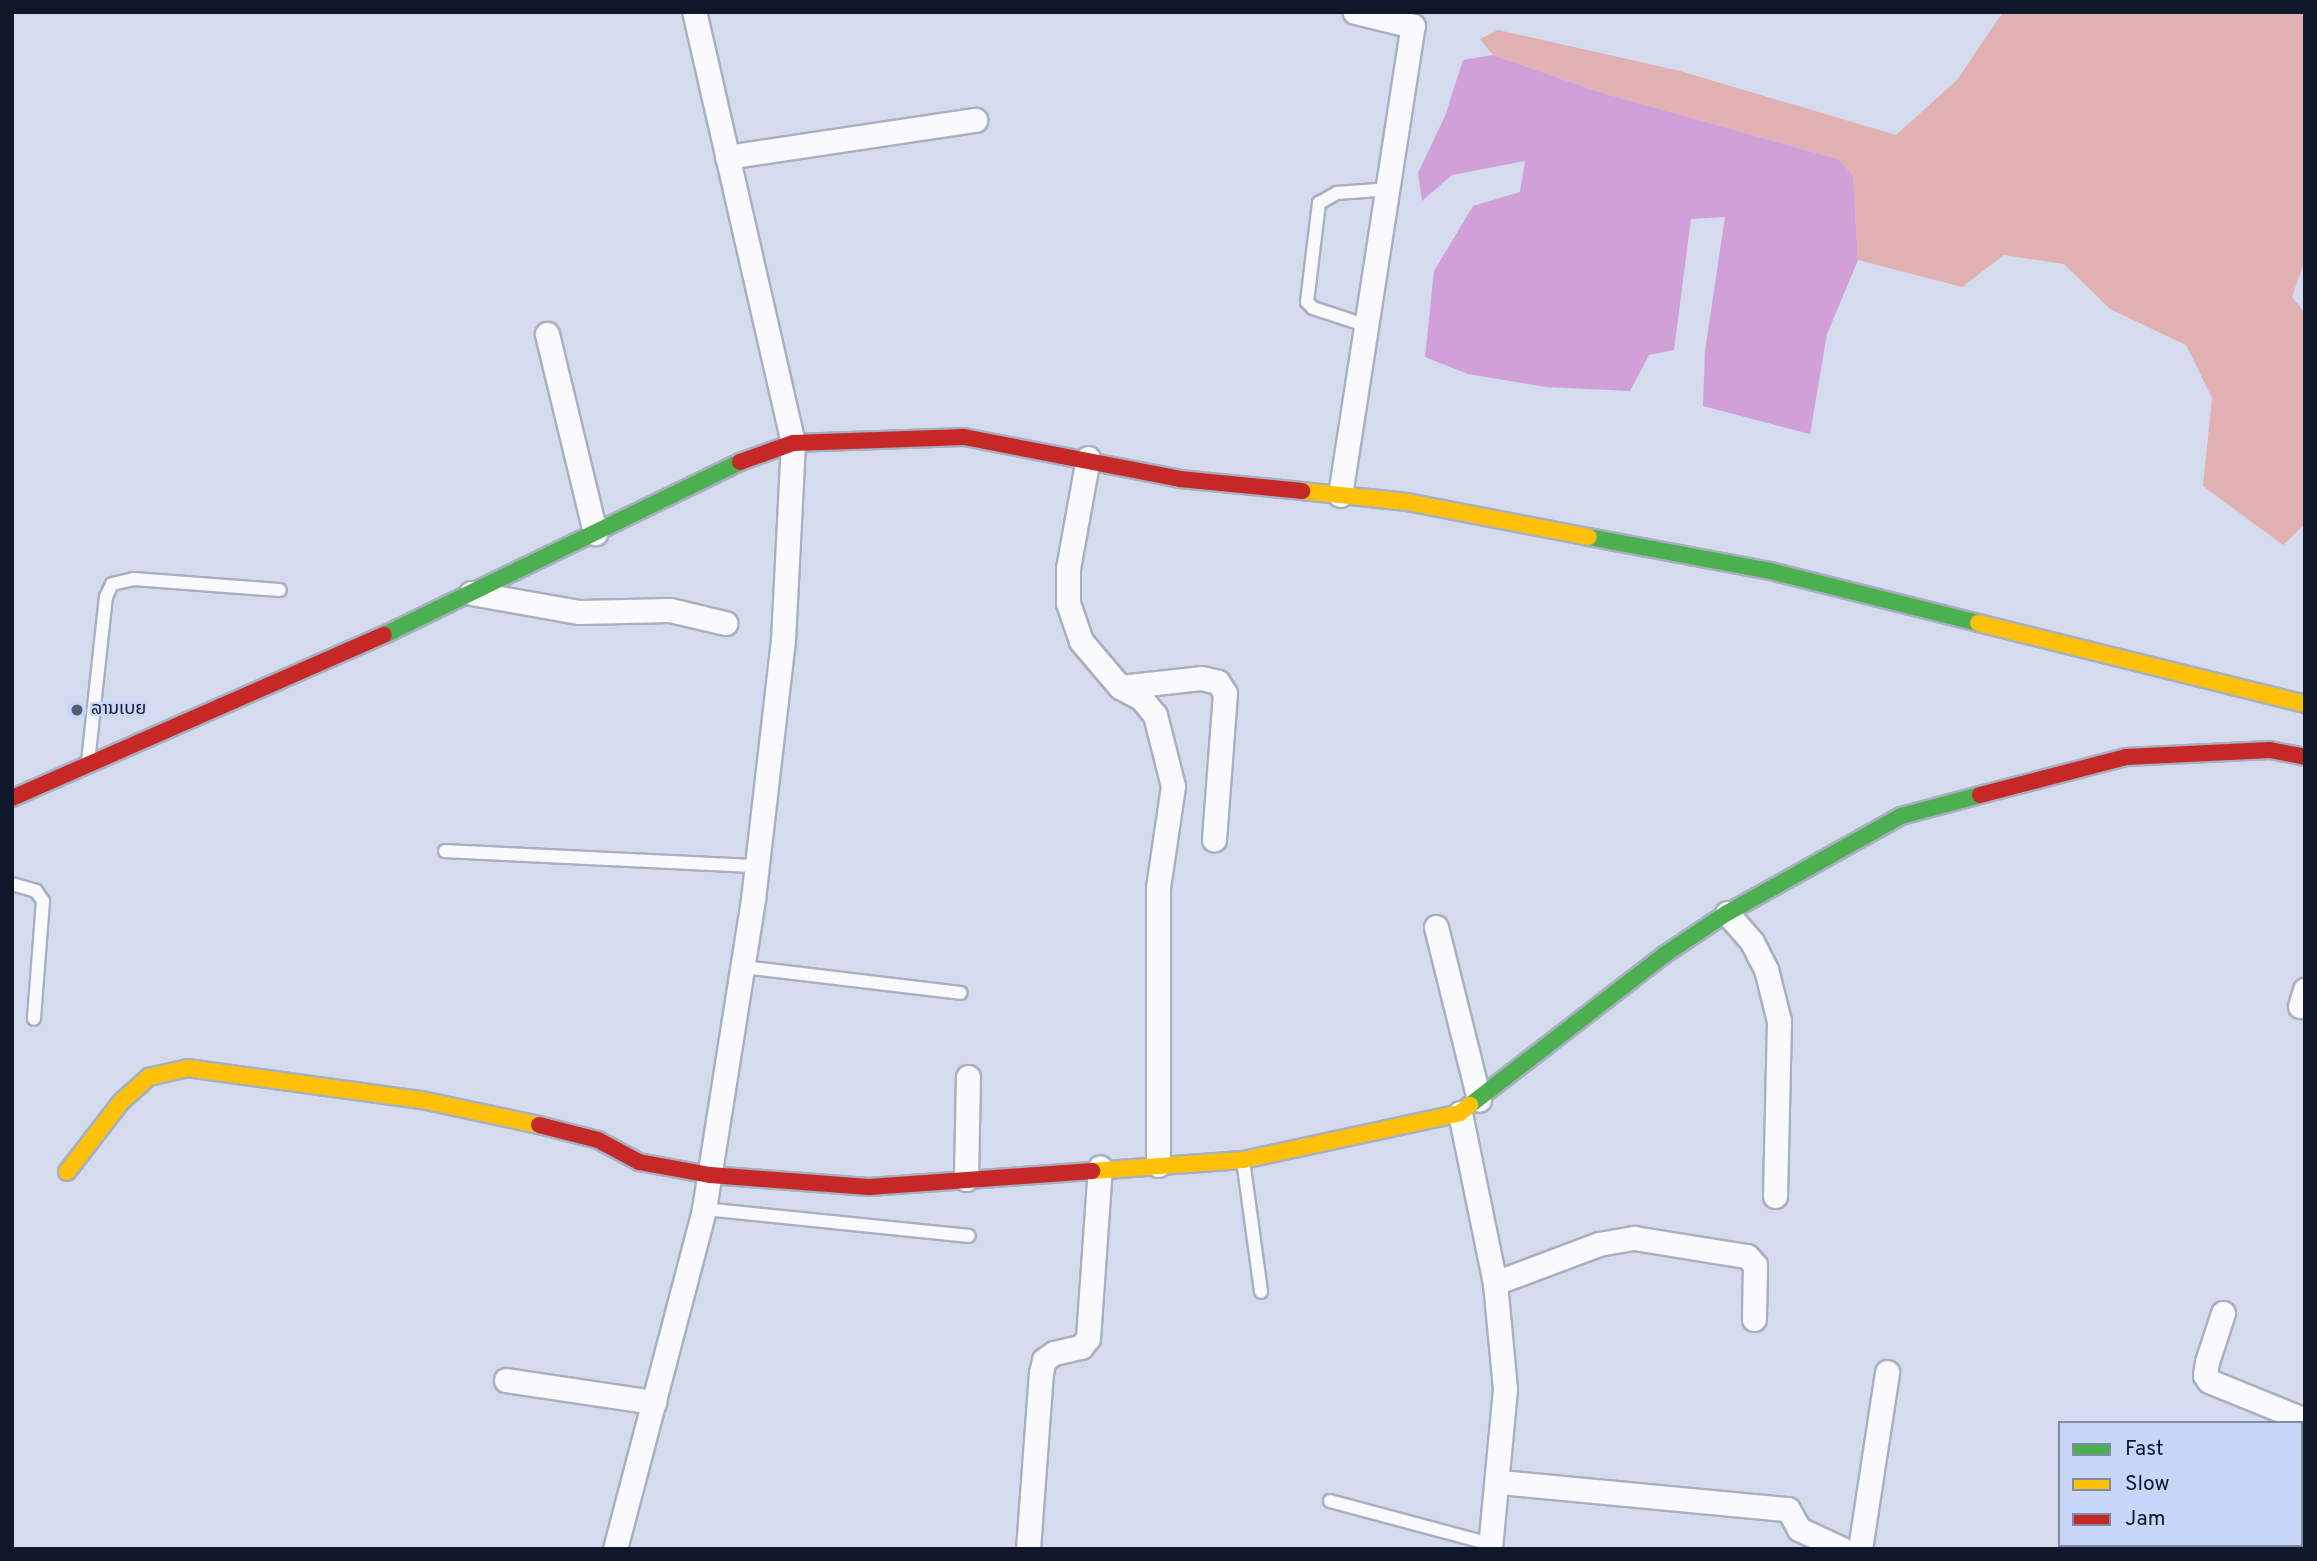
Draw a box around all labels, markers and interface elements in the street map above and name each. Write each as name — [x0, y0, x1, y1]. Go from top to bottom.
place label: ລານເບຍ — [91, 699, 146, 721]
marker: ລານເບຍ — [69, 702, 85, 718]
legend — [2058, 1421, 2303, 1547]
text: Fast — [2125, 1436, 2164, 1463]
text: Slow — [2125, 1471, 2170, 1498]
text: Jam — [2125, 1506, 2166, 1533]

